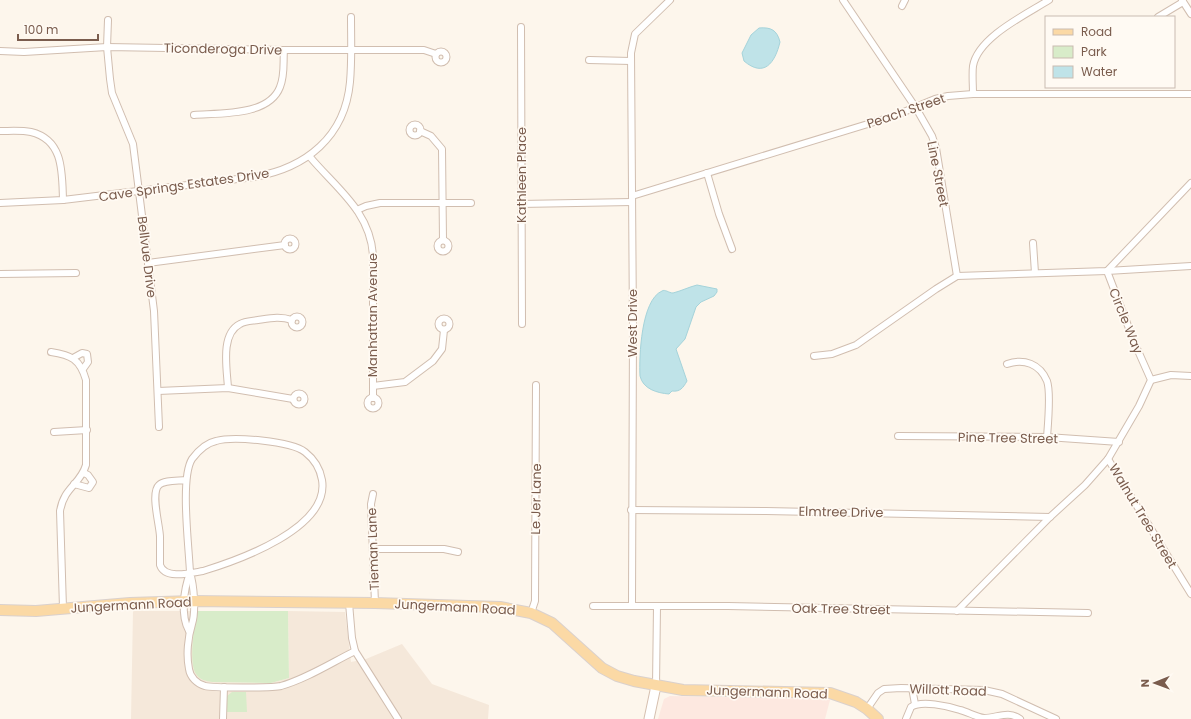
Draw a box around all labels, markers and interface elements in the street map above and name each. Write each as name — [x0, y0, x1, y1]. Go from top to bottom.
scale bar — [18, 16, 98, 42]
legend — [1045, 16, 1175, 88]
text: 100 m — [24, 21, 58, 38]
text: Road — [1081, 23, 1112, 40]
street label: Ticonderoga Drive — [164, 38, 282, 60]
text: Park — [1081, 43, 1108, 60]
text: Water — [1081, 63, 1118, 80]
street label: Peach Street — [864, 89, 948, 133]
street label: Kathleen Place — [512, 127, 531, 223]
street label: Line Street — [922, 139, 954, 209]
street label: Cave Springs Estates Drive — [97, 164, 271, 206]
street label: Bellvue Drive — [133, 215, 161, 299]
street label: Manhattan Avenue — [363, 253, 382, 377]
street label: Circle Way — [1104, 285, 1148, 357]
street label: West Drive — [623, 289, 642, 357]
street label: Pine Tree Street — [958, 428, 1058, 448]
street label: Walnut Tree Street — [1104, 460, 1182, 572]
street label: Le Jer Lane — [526, 463, 546, 535]
street label: Elmtree Drive — [798, 502, 884, 522]
street label: Tieman Lane — [362, 507, 384, 591]
street label: Jungermann Road — [70, 592, 192, 618]
street label: Jungermann Road — [394, 594, 516, 620]
street label: Oak Tree Street — [791, 599, 891, 619]
north arrow — [1135, 663, 1175, 703]
street label: Willott Road — [909, 679, 987, 701]
text: N — [1137, 679, 1153, 687]
street label: Jungermann Road — [706, 680, 828, 704]

